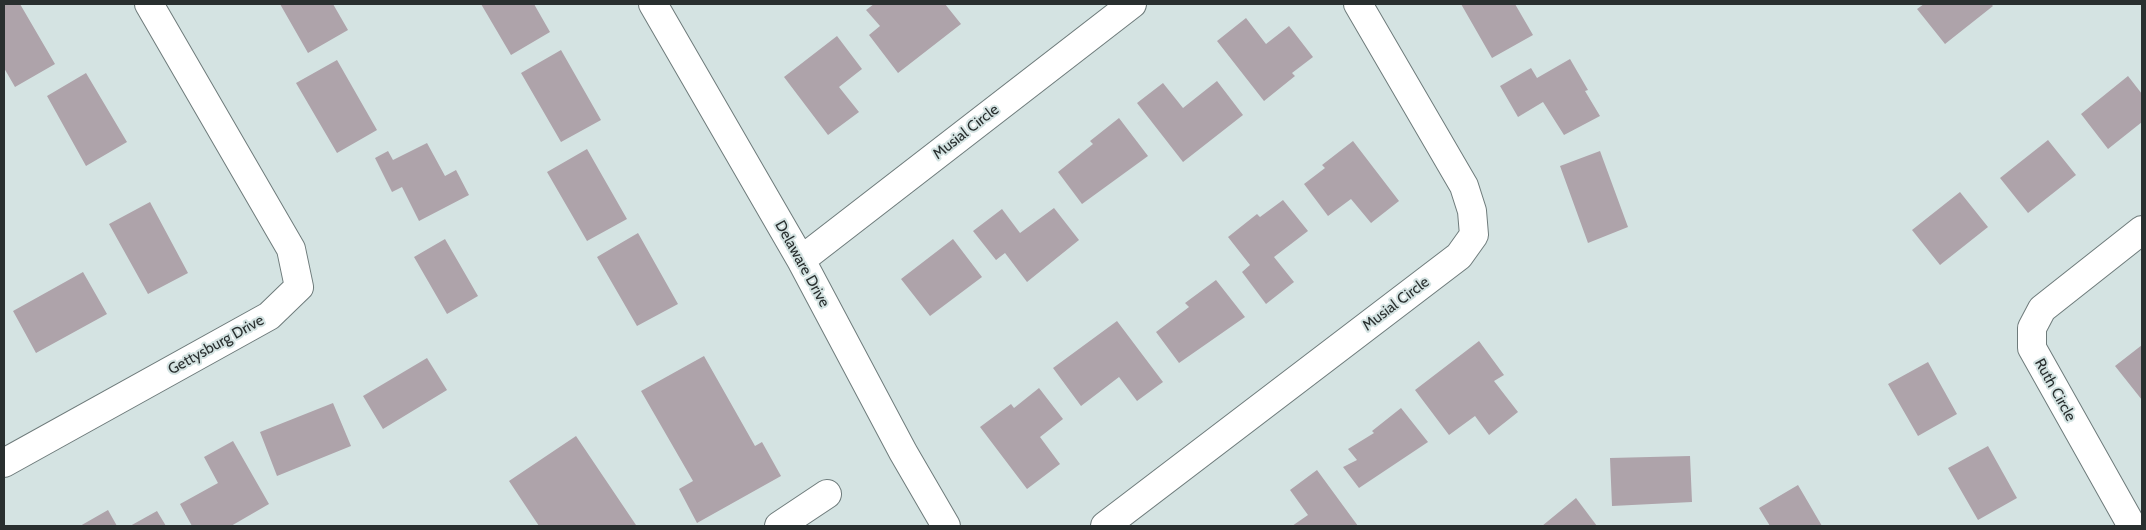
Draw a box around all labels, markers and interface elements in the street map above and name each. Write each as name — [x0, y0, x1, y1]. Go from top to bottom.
street label: Musial Circle — [929, 101, 1003, 163]
street label: Delaware Drive — [771, 218, 833, 310]
street label: Musial Circle — [1359, 273, 1433, 335]
street label: Gettysburg Drive — [165, 311, 267, 379]
street label: Ruth Circle — [2030, 356, 2080, 424]

